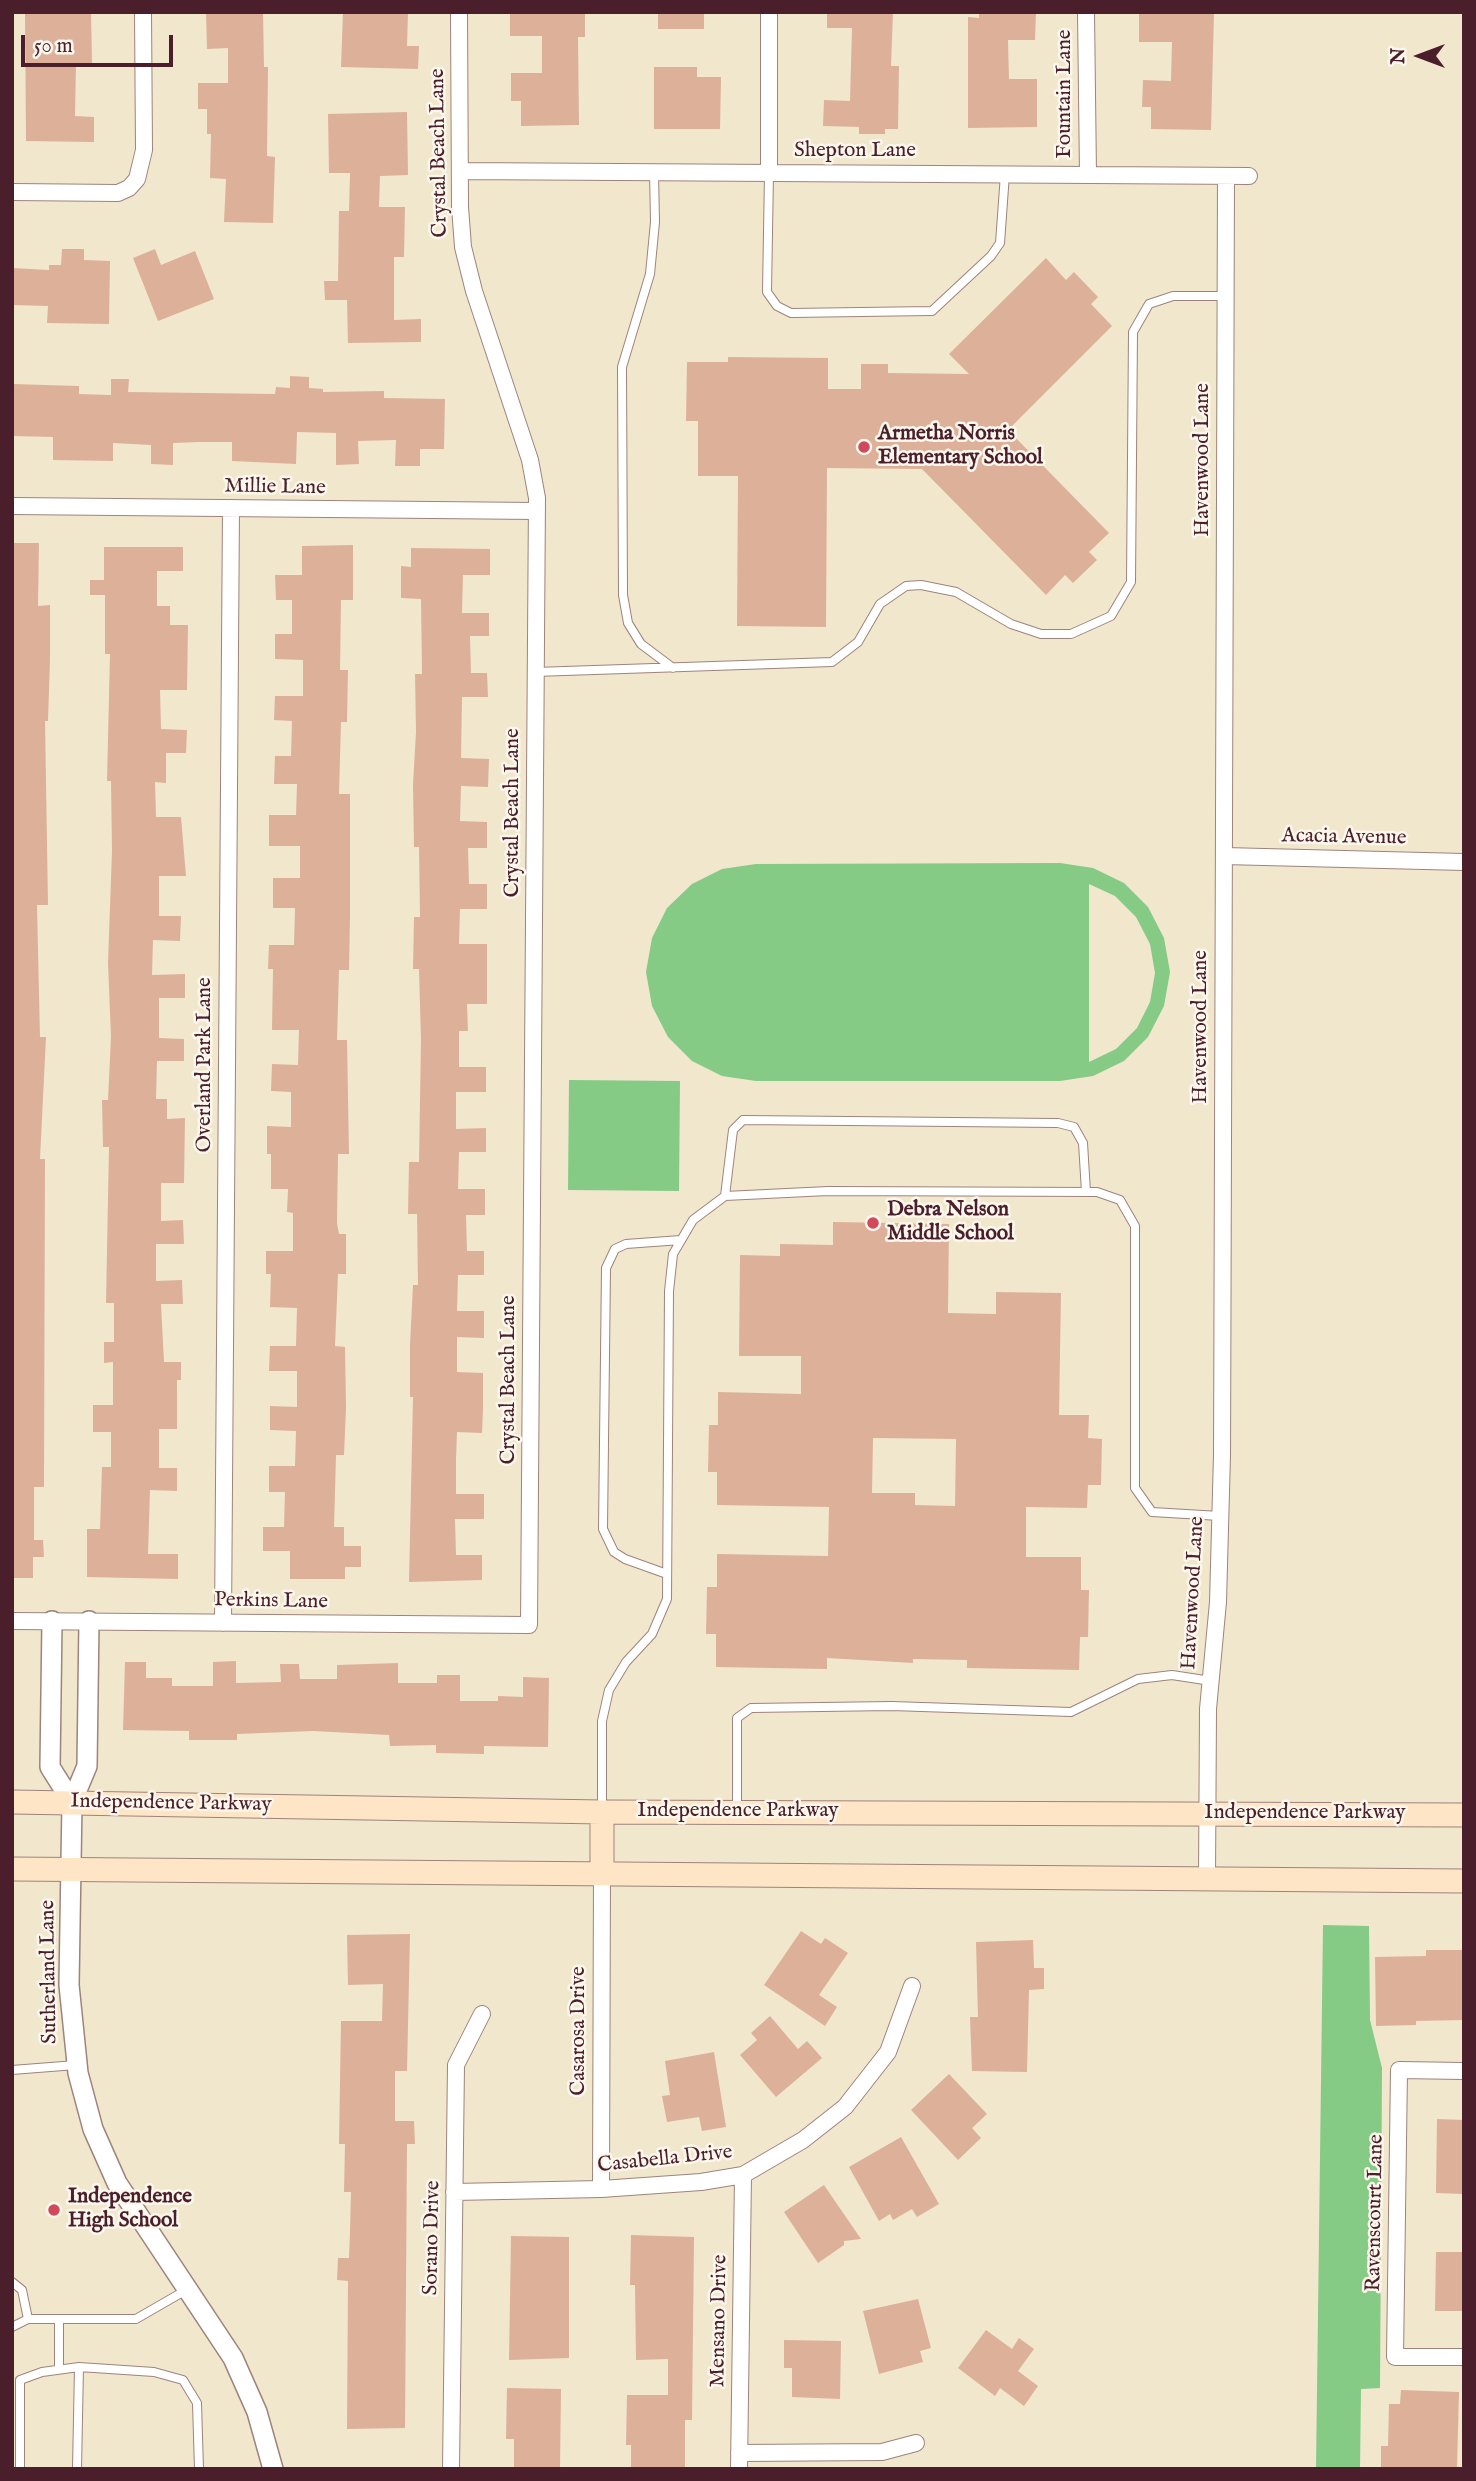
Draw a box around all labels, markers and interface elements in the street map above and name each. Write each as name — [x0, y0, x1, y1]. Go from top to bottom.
scale bar — [24, 21, 177, 65]
north arrow — [1385, 21, 1455, 91]
street label: Fountain Lane — [1053, 30, 1079, 158]
text: 50 m — [34, 33, 73, 60]
text: N — [1387, 48, 1411, 64]
street label: Crystal Beach Lane — [426, 68, 454, 238]
street label: Shepton Lane — [794, 139, 916, 165]
street label: Havenwood Lane — [1191, 383, 1217, 537]
place label: Armetha Norris Elementary School — [878, 422, 1043, 472]
marker: Armetha Norris Elementary School — [856, 439, 872, 455]
street label: Millie Lane — [224, 475, 326, 501]
street label: Crystal Beach Lane — [501, 728, 527, 898]
street label: Acacia Avenue — [1281, 824, 1407, 852]
street label: Havenwood Lane — [1189, 950, 1215, 1104]
street label: Overland Park Lane — [193, 977, 219, 1153]
place label: Debra Nelson Middle School — [887, 1198, 1014, 1248]
marker: Debra Nelson Middle School — [865, 1215, 881, 1231]
street label: Crystal Beach Lane — [497, 1295, 523, 1465]
street label: Havenwood Lane — [1177, 1516, 1211, 1670]
street label: Perkins Lane — [214, 1588, 328, 1616]
street label: Independence Parkway — [70, 1790, 272, 1818]
street label: Independence Parkway — [637, 1799, 839, 1825]
street label: Independence Parkway — [1204, 1801, 1406, 1827]
street label: Sutherland Lane — [36, 1900, 64, 2044]
street label: Casarosa Drive — [567, 1966, 593, 2096]
street label: Ravenscourt Lane — [1362, 2134, 1390, 2292]
street label: Casabella Drive — [596, 2140, 734, 2180]
street label: Sorano Drive — [419, 2180, 447, 2296]
place label: Independence High School — [68, 2185, 192, 2235]
marker: Independence High School — [46, 2202, 62, 2218]
street label: Mensano Drive — [706, 2254, 734, 2388]

